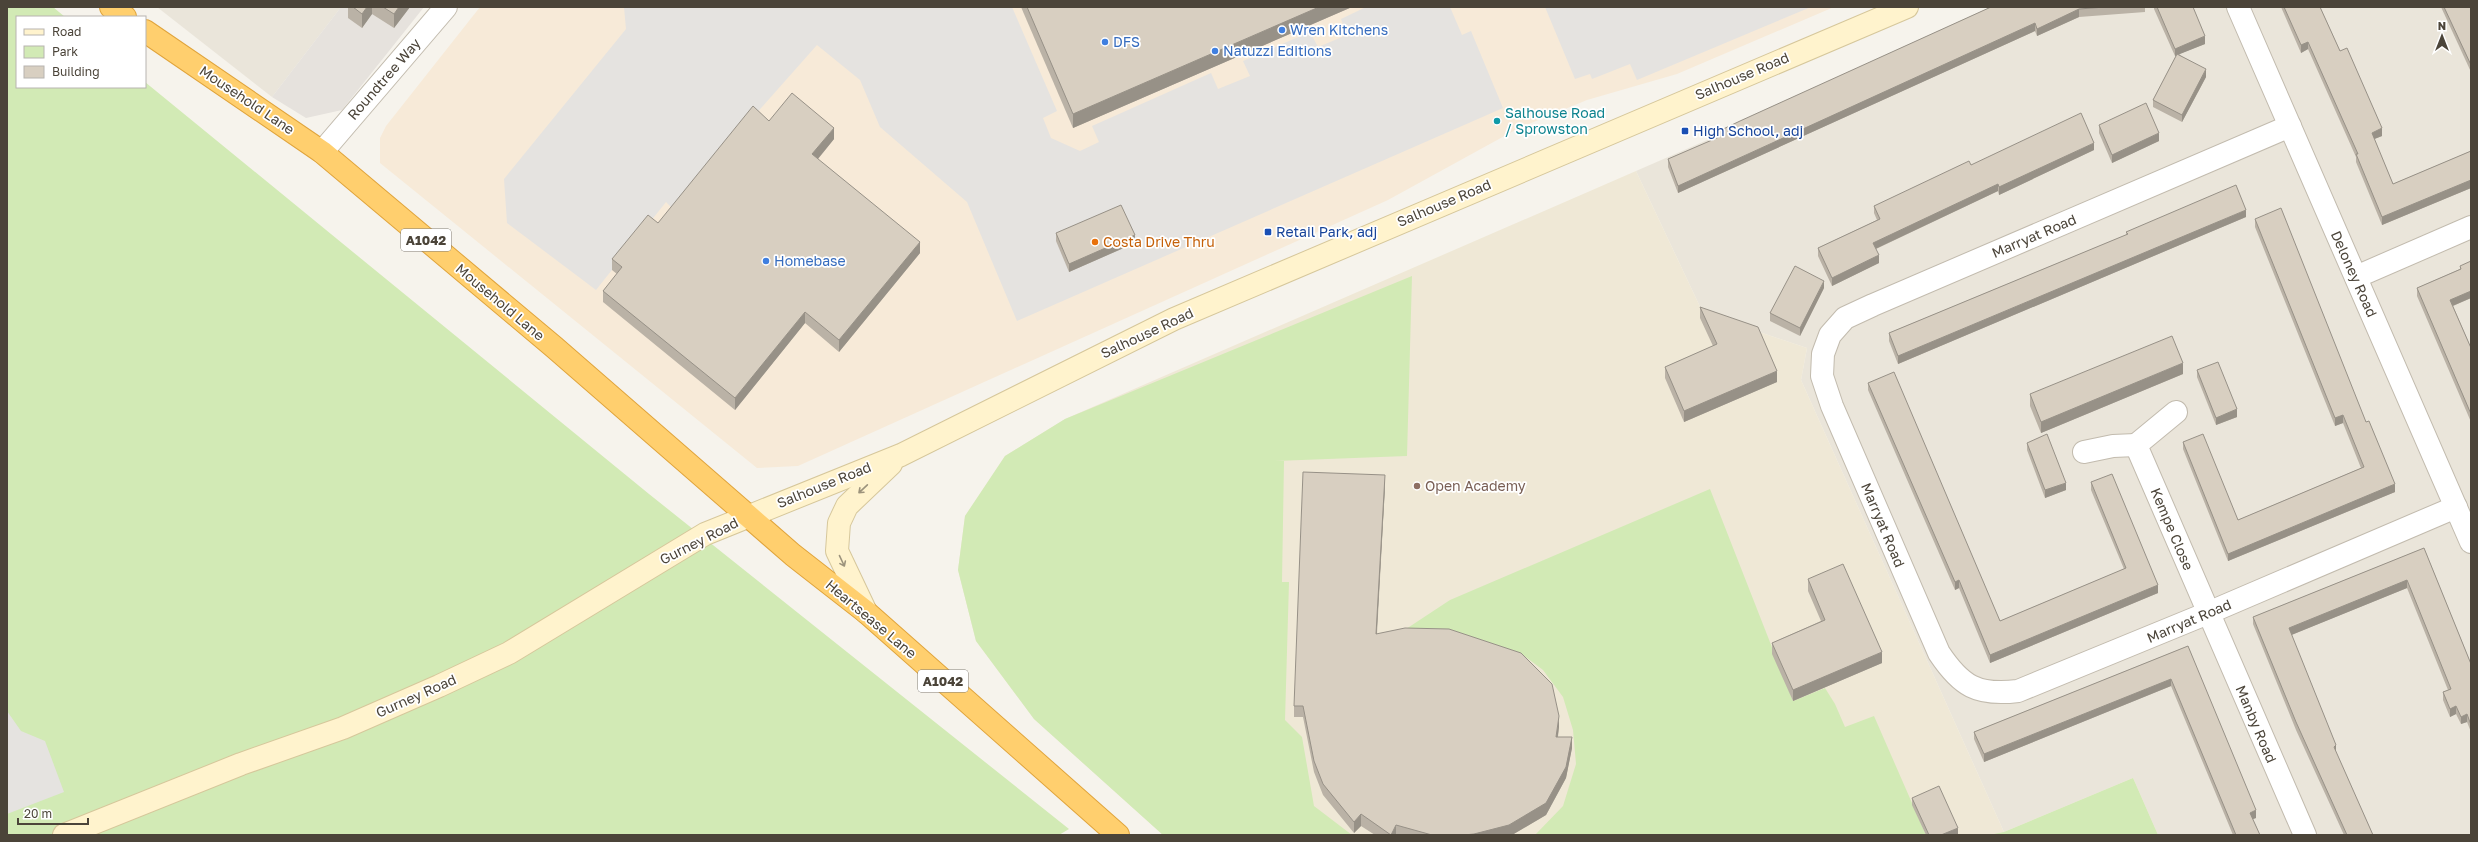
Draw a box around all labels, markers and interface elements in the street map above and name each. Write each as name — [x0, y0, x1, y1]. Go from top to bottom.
legend — [16, 16, 146, 88]
north arrow — [2422, 16, 2462, 56]
text: N — [2438, 19, 2446, 32]
place label: Wren Kitchens — [1290, 21, 1388, 38]
text: Road — [52, 24, 81, 39]
marker: Wren Kitchens — [1277, 25, 1287, 35]
place label: DFS — [1113, 33, 1140, 50]
street label: Roundtree Way — [344, 34, 424, 123]
marker: DFS — [1100, 37, 1110, 47]
place label: Natuzzi Editions — [1223, 42, 1332, 59]
text: Park — [52, 44, 78, 59]
marker: Natuzzi Editions — [1210, 46, 1220, 56]
street label: Salhouse Road — [1692, 48, 1791, 103]
street label: Mousehold Lane — [197, 62, 298, 138]
text: Building — [52, 64, 100, 79]
place label: Salhouse Road / Sprowston — [1505, 104, 1605, 137]
marker: Salhouse Road / Sprowston — [1492, 116, 1502, 126]
place label: High School, adj — [1693, 122, 1803, 139]
marker: High School, adj — [1680, 126, 1690, 136]
street label: Salhouse Road — [1394, 175, 1493, 230]
street label: Marryat Road — [1989, 210, 2078, 261]
place label: Retail Park, adj — [1276, 223, 1377, 240]
marker: Retail Park, adj — [1263, 227, 1273, 237]
street label: Deloney Road — [2328, 228, 2381, 320]
road number: A1042 — [401, 229, 451, 251]
place label: Costa Drive Thru — [1103, 233, 1215, 250]
marker: Costa Drive Thru — [1090, 237, 1100, 247]
place label: Homebase — [774, 252, 846, 269]
marker: Homebase — [761, 256, 771, 266]
street label: Mousehold Lane — [452, 260, 548, 344]
street label: Salhouse Road — [1098, 304, 1196, 361]
street label: Salhouse Road — [774, 458, 873, 511]
place label: Open Academy — [1425, 477, 1526, 494]
street label: Marryat Road — [1858, 480, 1909, 569]
marker: Open Academy — [1412, 481, 1422, 491]
one-way arrow — [858, 485, 869, 494]
street label: Kempe Close — [2147, 485, 2197, 573]
street label: Gurney Road — [657, 513, 741, 568]
one-way arrow — [839, 555, 846, 567]
street label: Heartsease Lane — [822, 576, 920, 662]
street label: Marryat Road — [2144, 595, 2233, 646]
street label: Gurney Road — [373, 670, 458, 721]
road number: A1042 — [918, 670, 968, 692]
street label: Manby Road — [2233, 682, 2280, 765]
scale bar — [18, 800, 88, 826]
text: 20 m — [24, 806, 52, 821]

